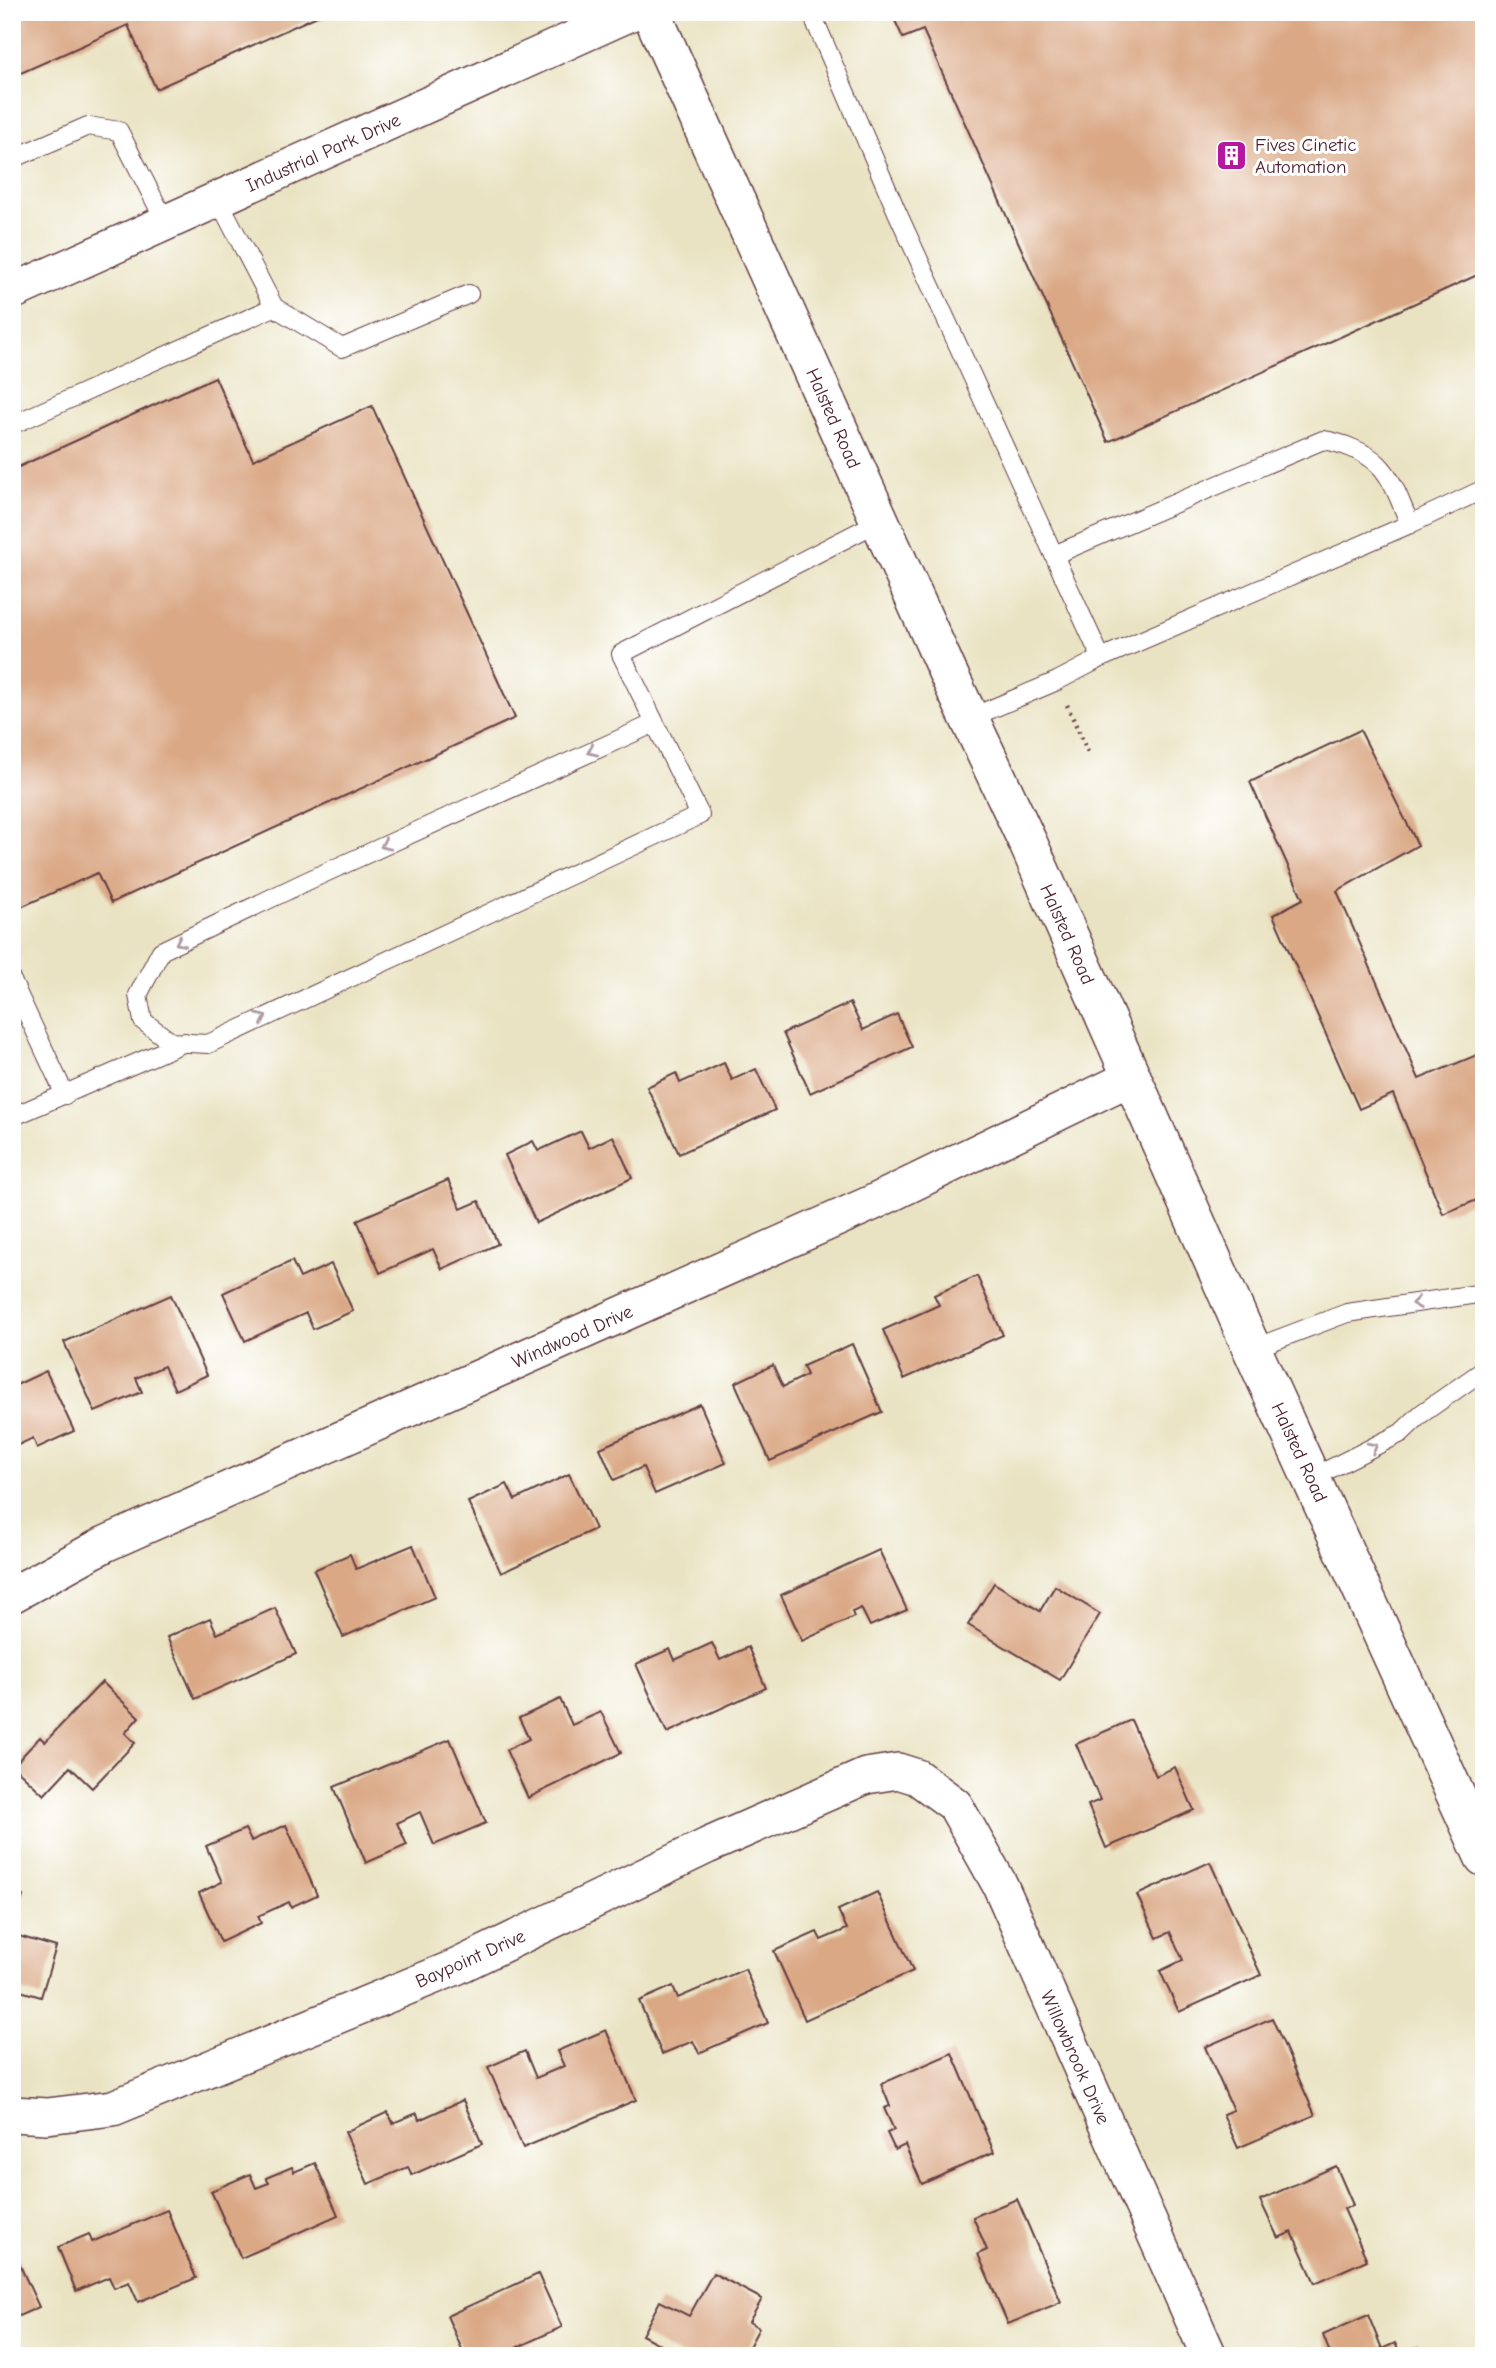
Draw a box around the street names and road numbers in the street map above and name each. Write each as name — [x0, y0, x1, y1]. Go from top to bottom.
street label: Industrial Park Drive — [243, 109, 404, 197]
street label: Halsted Road — [801, 365, 865, 472]
street label: Halsted Road — [1035, 881, 1099, 988]
street label: Windwood Drive — [509, 1300, 636, 1373]
street label: Halsted Road — [1266, 1399, 1332, 1506]
street label: Baypoint Drive — [412, 1925, 529, 1993]
street label: Willowbrook Drive — [1036, 1987, 1114, 2128]

